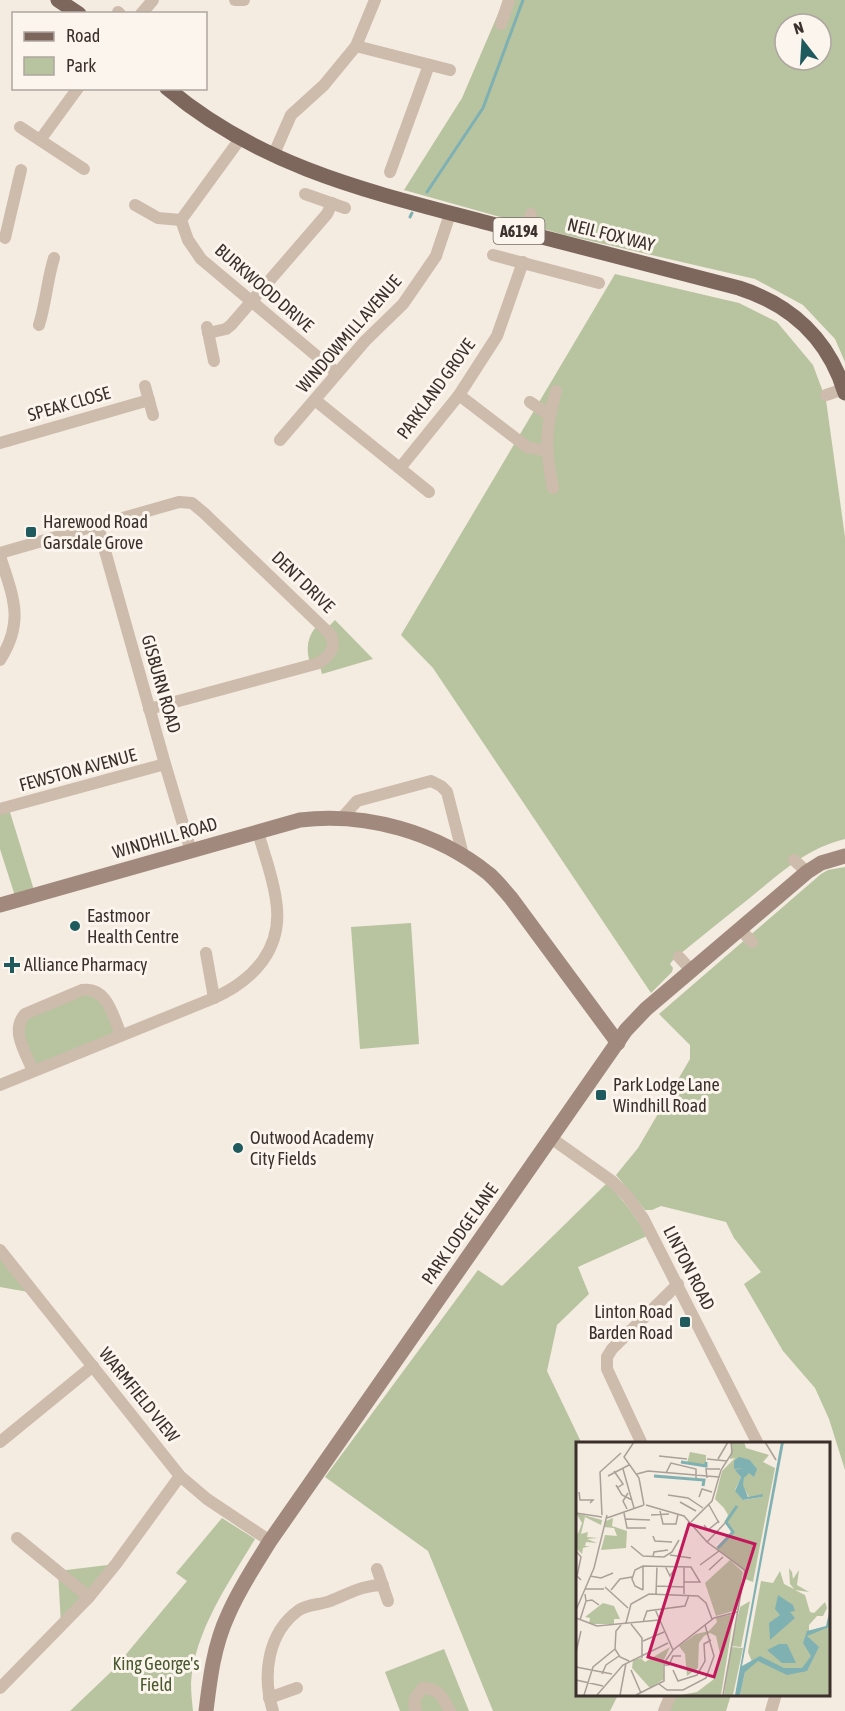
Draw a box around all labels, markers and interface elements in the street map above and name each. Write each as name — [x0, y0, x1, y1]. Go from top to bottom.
legend — [12, 12, 207, 90]
north arrow — [773, 12, 833, 72]
text: N — [791, 18, 806, 38]
text: Road — [66, 25, 100, 46]
text: Park — [66, 55, 96, 76]
street label: NEIL FOX WAY — [565, 214, 657, 255]
road number: A6194 — [494, 218, 544, 244]
street label: BURKWOOD DRIVE — [211, 239, 318, 336]
street label: WINDOWMILL AVENUE — [292, 270, 406, 397]
street label: PARKLAND GROVE — [392, 334, 479, 443]
street label: SPEAK CLOSE — [25, 382, 113, 425]
place label: Harewood Road Garsdale Grove — [43, 511, 148, 553]
marker: Harewood Road Garsdale Grove — [24, 525, 38, 539]
street label: DENT DRIVE — [268, 547, 339, 617]
street label: GISBURN ROAD — [137, 632, 186, 735]
street label: FEWSTON AVENUE — [17, 744, 139, 795]
street label: WINDHILL ROAD — [110, 813, 220, 863]
place label: Eastmoor Health Centre — [87, 905, 179, 947]
marker: Eastmoor Health Centre — [68, 919, 82, 933]
place label: Alliance Pharmacy — [24, 954, 148, 975]
marker: Alliance Pharmacy — [5, 958, 19, 972]
place label: Park Lodge Lane Windhill Road — [613, 1074, 720, 1116]
marker: Park Lodge Lane Windhill Road — [594, 1088, 608, 1102]
place label: Outwood Academy City Fields — [250, 1127, 374, 1169]
marker: Outwood Academy City Fields — [231, 1141, 245, 1155]
street label: PARK LODGE LANE — [417, 1179, 502, 1288]
street label: LINTON ROAD — [659, 1222, 720, 1313]
place label: Linton Road Barden Road — [589, 1301, 673, 1343]
marker: Linton Road Barden Road — [678, 1315, 692, 1329]
street label: WARMFIELD VIEW — [95, 1343, 184, 1446]
inset map — [576, 1442, 830, 1696]
park label: King George's Field — [112, 1653, 200, 1695]

